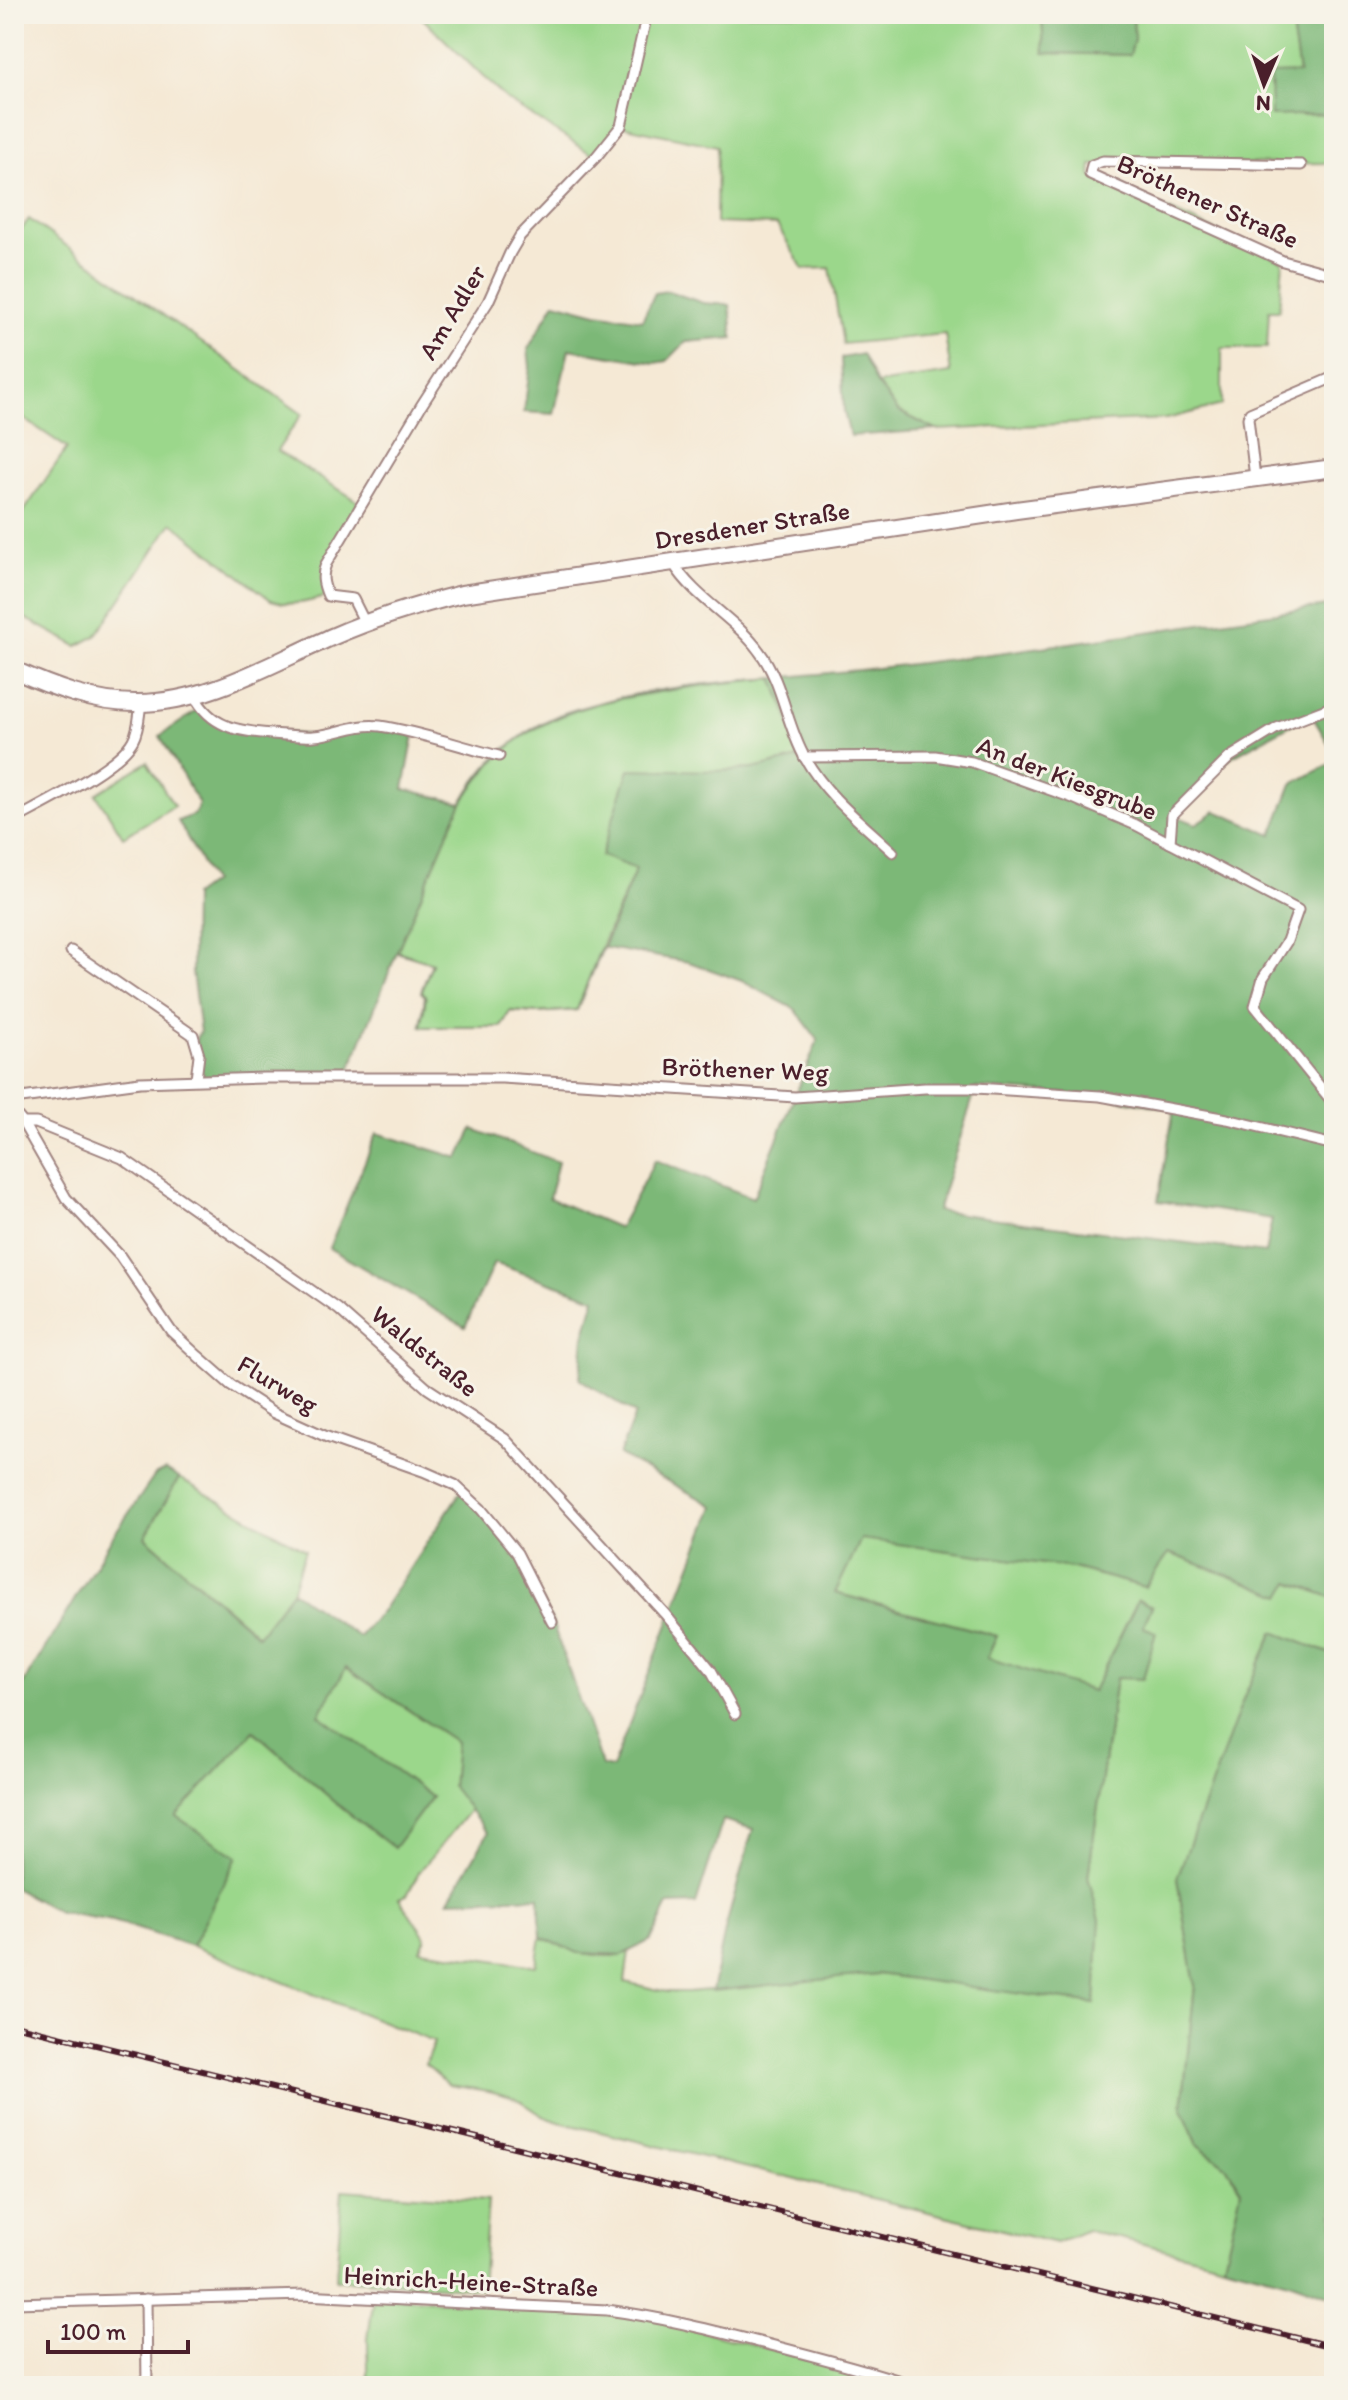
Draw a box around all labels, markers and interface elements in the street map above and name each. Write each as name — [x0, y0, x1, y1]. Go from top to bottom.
north arrow — [1224, 44, 1304, 124]
text: N — [1255, 90, 1271, 117]
street label: Bröthener Straße — [1112, 147, 1304, 255]
street label: Am Adler — [411, 258, 493, 365]
street label: Dresdener Straße — [652, 494, 852, 556]
street label: An der Kiesgrube — [972, 729, 1162, 827]
street label: Bröthener Weg — [661, 1050, 830, 1088]
street label: Waldstraße — [365, 1298, 485, 1404]
street label: Flurweg — [232, 1348, 325, 1421]
street label: Heinrich-Heine-Straße — [343, 2258, 599, 2304]
scale bar — [48, 2304, 188, 2354]
text: 100 m — [60, 2317, 126, 2346]

